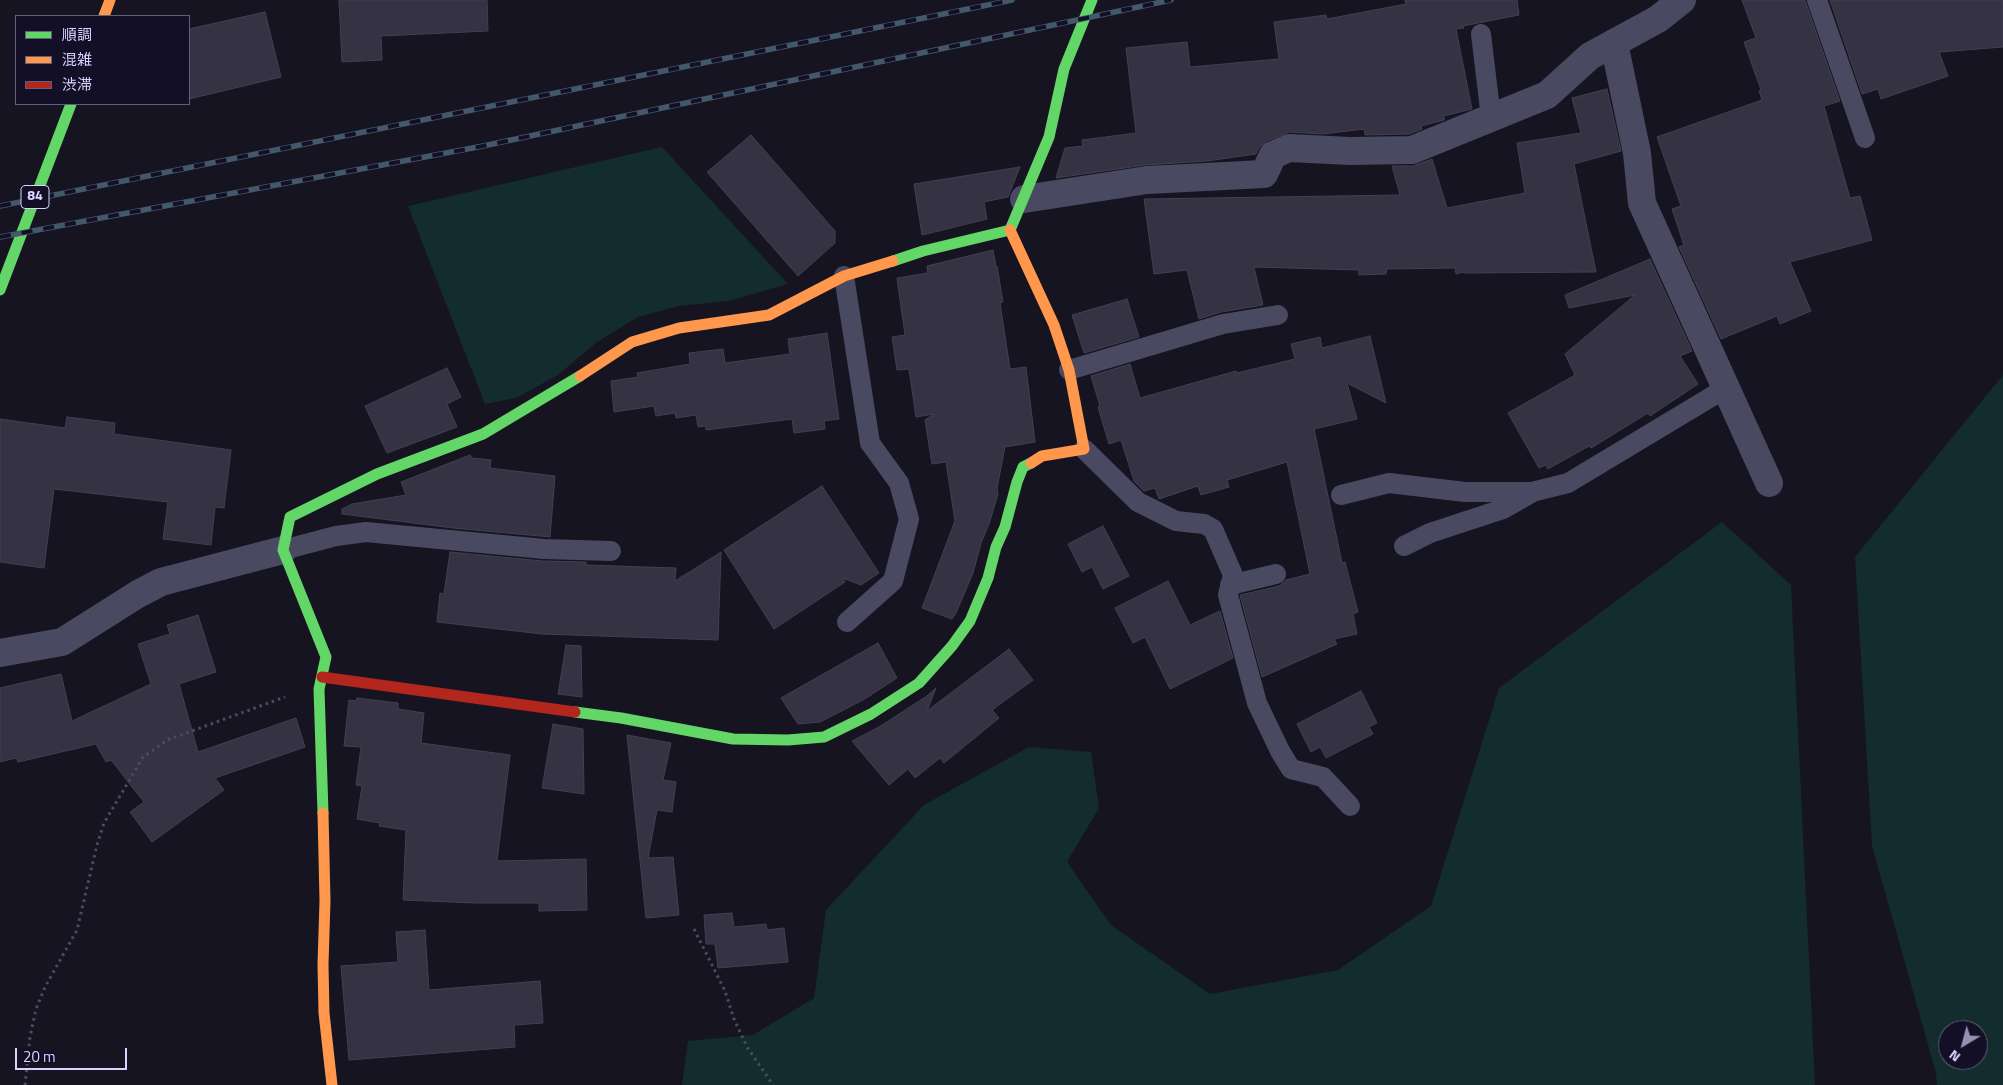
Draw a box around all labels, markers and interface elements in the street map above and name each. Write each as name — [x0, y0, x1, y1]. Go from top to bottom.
legend — [15, 15, 190, 105]
text: 順調 — [62, 23, 92, 46]
text: 混雑 — [62, 48, 92, 71]
text: 渋滞 — [62, 73, 92, 96]
road number: 84 — [21, 186, 49, 208]
north arrow — [1938, 1020, 1988, 1070]
scale bar — [18, 1038, 130, 1070]
text: 20 m — [23, 1045, 56, 1068]
text: N — [1944, 1045, 1964, 1068]

